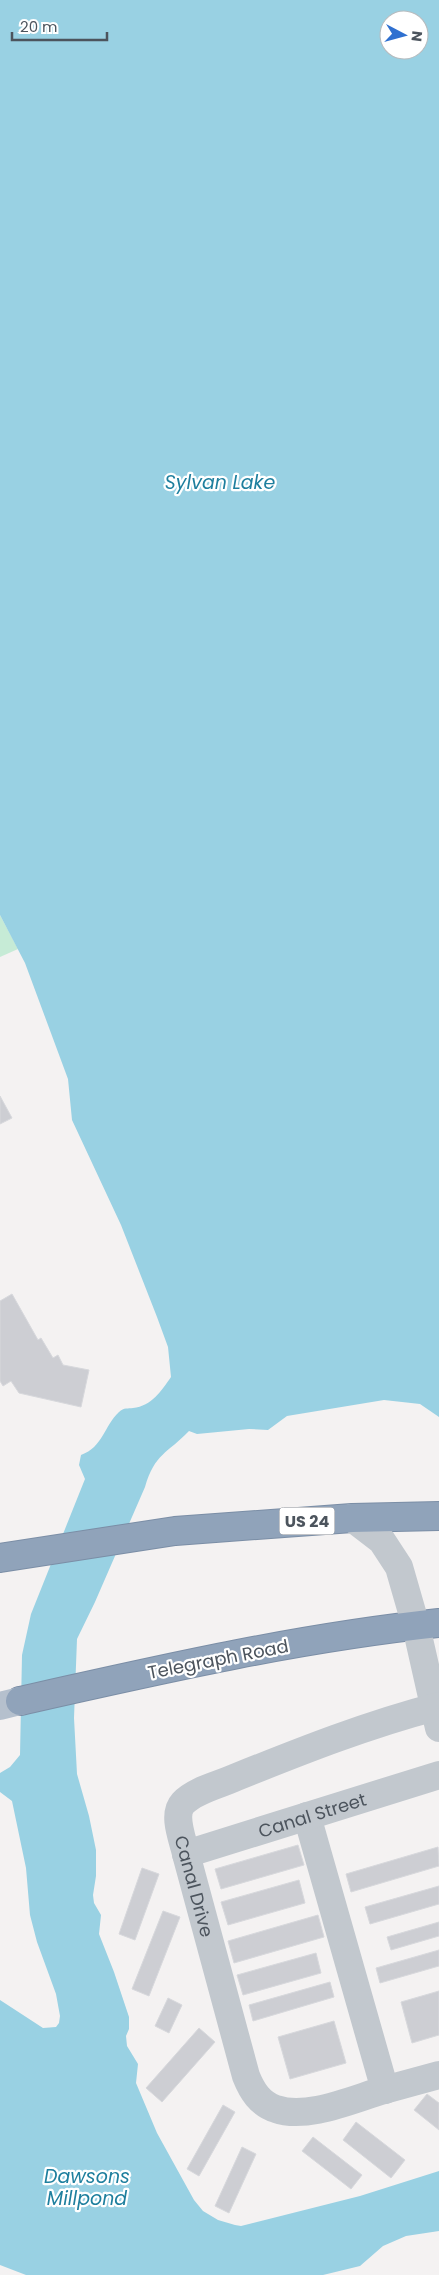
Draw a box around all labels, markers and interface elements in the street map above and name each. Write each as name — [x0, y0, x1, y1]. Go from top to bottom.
scale bar — [12, 10, 108, 42]
north arrow — [379, 10, 429, 60]
text: 20 m — [20, 16, 58, 37]
text: N — [406, 30, 427, 43]
water label: Sylvan Lake — [165, 469, 275, 496]
road number: US 24 — [280, 1508, 334, 1534]
street label: Telegraph Road — [146, 1633, 290, 1685]
street label: Canal Street — [255, 1786, 369, 1843]
street label: Canal Drive — [169, 1833, 220, 1940]
water label: Dawsons Millpond — [44, 2163, 130, 2212]

